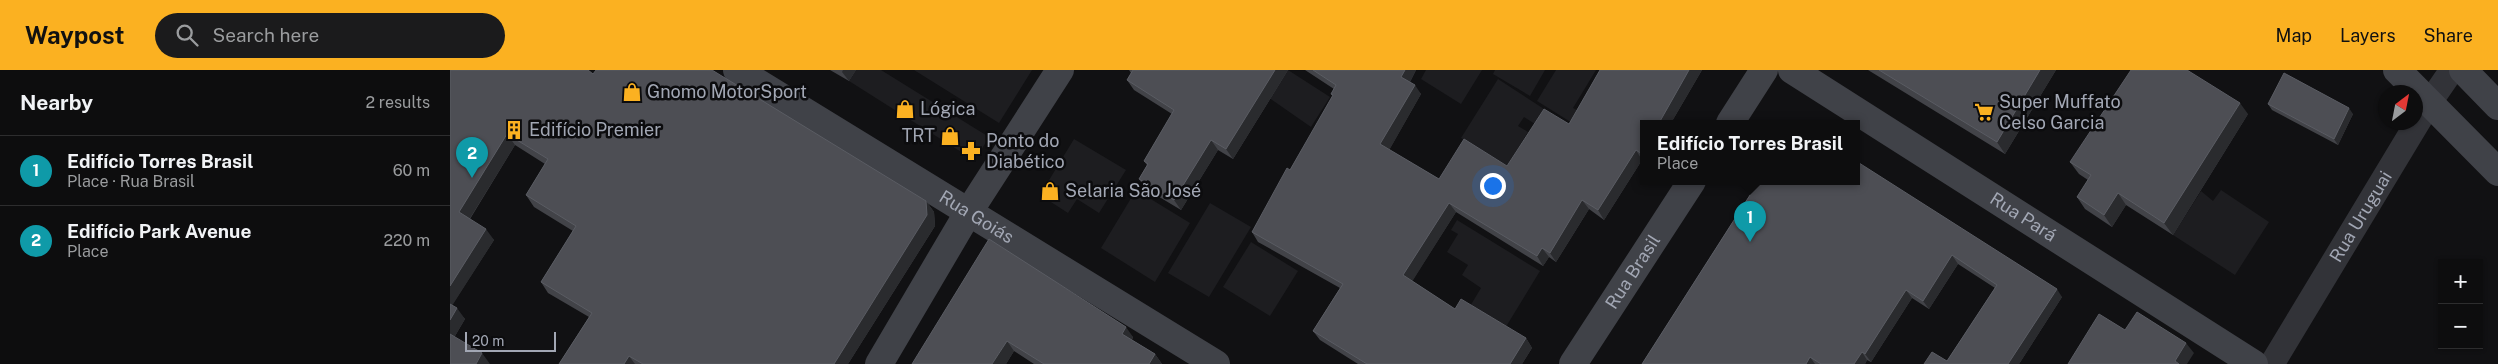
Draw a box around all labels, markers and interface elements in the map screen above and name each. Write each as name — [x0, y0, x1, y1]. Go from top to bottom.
search box — [155, 13, 505, 58]
text: Waypost — [25, 21, 125, 49]
icon: search — [173, 21, 201, 49]
text: Search here — [213, 24, 319, 46]
text: Map — [2276, 25, 2312, 46]
text: Layers — [2340, 25, 2396, 46]
text: Share — [2424, 25, 2473, 46]
shop icon: Gnomo MotorSport — [621, 81, 643, 103]
place label: Gnomo MotorSport — [647, 81, 807, 102]
north arrow — [2378, 85, 2423, 130]
text: Nearby — [20, 90, 93, 115]
place label: Super Muffato Celso Garcia — [1999, 91, 2121, 133]
text: 2 results — [365, 93, 430, 112]
shop icon: Lógica — [894, 98, 916, 120]
place label: Lógica — [920, 98, 975, 119]
supermarket icon: Super Muffato Celso Garcia — [1973, 101, 1995, 123]
building icon: Edifício Premier — [503, 119, 525, 141]
place label: Edifício Premier — [529, 119, 661, 140]
popup — [1640, 120, 1860, 185]
place label: TRT — [902, 125, 935, 146]
shop icon: TRT — [939, 125, 961, 147]
place label: Ponto do Diabético — [986, 130, 1065, 172]
text: Edifício Torres Brasil — [1657, 132, 1843, 154]
pin: 2 — [456, 137, 488, 178]
pharmacy icon: Ponto do Diabético — [960, 140, 982, 162]
text: Edifício Torres Brasil — [67, 150, 253, 172]
text: Place — [1657, 154, 1698, 173]
text: 1 — [33, 161, 39, 180]
text: 60 m — [393, 161, 430, 180]
street label: Rua Uruguai — [2325, 167, 2396, 266]
text: Place · Rua Brasil — [67, 172, 195, 191]
your location — [1480, 173, 1506, 199]
shop icon: Selaria São José — [1039, 180, 1061, 202]
place label: Selaria São José — [1065, 180, 1201, 201]
street label: Rua Goiás — [936, 186, 1018, 247]
street label: Rua Pará — [1986, 188, 2061, 246]
pin: 1 — [1734, 201, 1766, 242]
text: Edifício Park Avenue — [67, 220, 251, 242]
street label: Rua Brasil — [1601, 230, 1664, 313]
text: 2 — [31, 231, 41, 250]
text: 220 m — [383, 231, 430, 250]
text: Place — [67, 242, 109, 261]
map controls — [2438, 259, 2483, 349]
button: + — [2438, 259, 2483, 304]
button: − — [2438, 304, 2483, 349]
scale bar — [465, 329, 556, 352]
text: 20 m — [472, 333, 504, 349]

